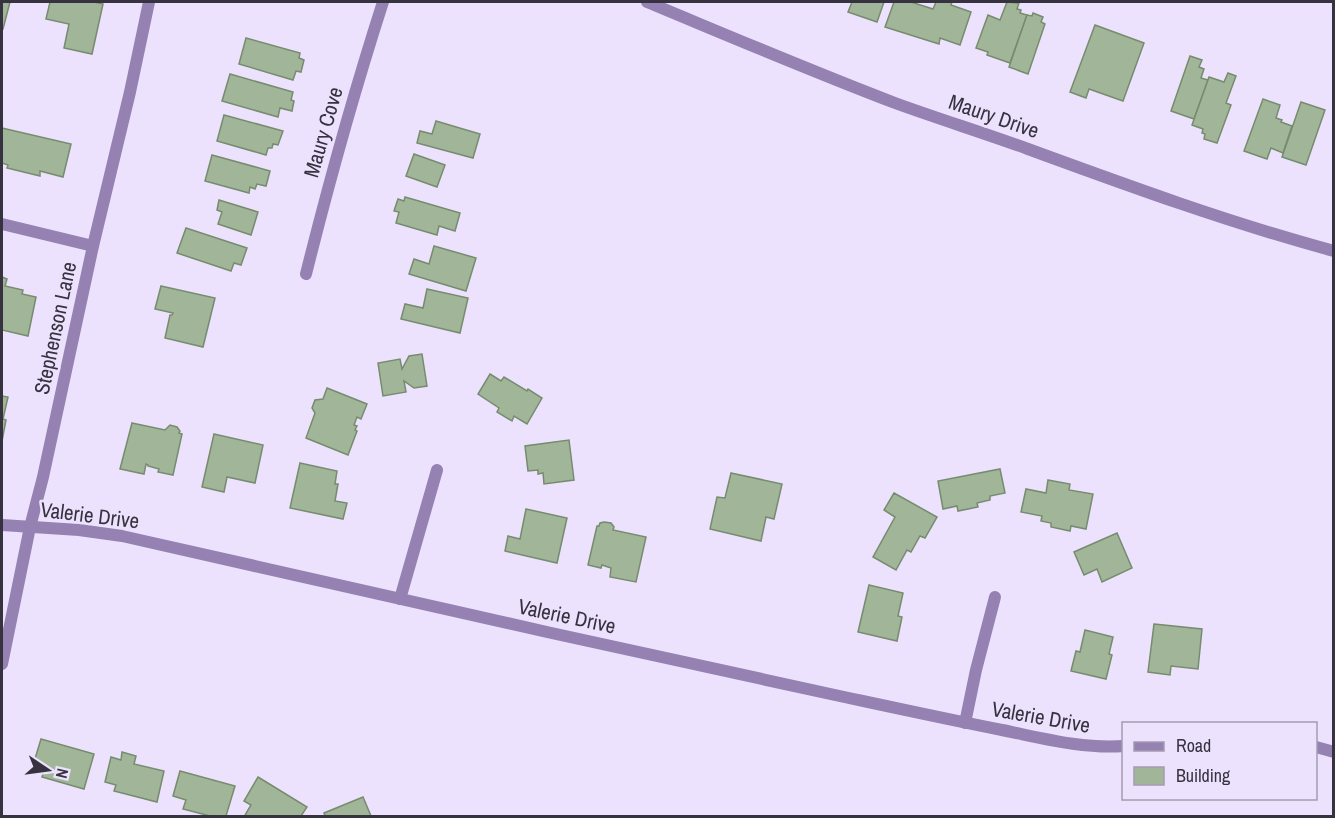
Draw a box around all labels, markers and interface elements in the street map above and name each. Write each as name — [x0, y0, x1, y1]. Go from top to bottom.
street label: Maury Cove — [296, 83, 350, 181]
street label: Maury Drive — [945, 87, 1043, 145]
street label: Stephenson Lane — [27, 259, 83, 397]
street label: Valerie Drive — [39, 495, 141, 535]
street label: Valerie Drive — [515, 592, 619, 640]
street label: Valerie Drive — [990, 694, 1092, 740]
legend — [1122, 722, 1317, 800]
text: Road — [1176, 733, 1211, 758]
north arrow — [18, 740, 78, 800]
text: Building — [1176, 763, 1231, 788]
text: N — [51, 766, 74, 780]

